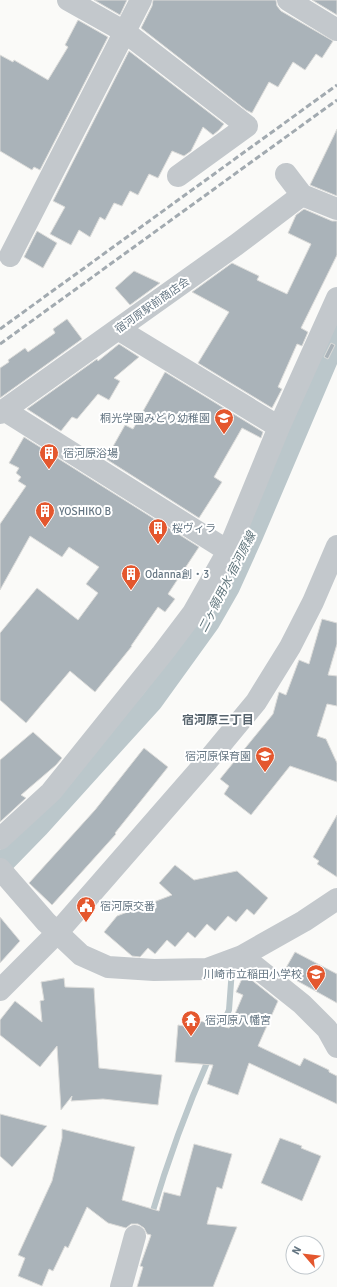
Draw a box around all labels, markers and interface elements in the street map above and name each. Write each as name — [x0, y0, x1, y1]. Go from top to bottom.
street label: 宿河原駅前商店会 — [113, 275, 192, 336]
school or university icon: 桐光学園みどり幼稚園 — [213, 407, 235, 435]
place label: 桐光学園みどり幼稚園 — [100, 412, 210, 425]
building icon: 宿河原浴場 — [38, 442, 60, 470]
place label: 宿河原浴場 — [63, 447, 118, 460]
building icon: YOSHIKO B — [34, 500, 56, 528]
place label: YOSHIKO B — [59, 505, 111, 518]
building icon: 桜ヴィラ — [147, 517, 169, 545]
place label: 桜ヴィラ — [172, 522, 216, 535]
water label: 二ヶ領用水 宿河原線 — [196, 528, 260, 635]
building icon: Odanna創・3 — [120, 563, 142, 591]
place label: Odanna創・3 — [145, 568, 209, 581]
district label: 宿河原三丁目 — [182, 713, 254, 728]
school or university icon: 宿河原保育園 — [254, 745, 276, 773]
place label: 宿河原保育園 — [185, 750, 251, 763]
public building icon: 宿河原交番 — [75, 895, 97, 923]
place label: 宿河原交番 — [100, 900, 155, 913]
school or university icon: 川崎市立稲田小学校 — [305, 963, 327, 991]
place label: 川崎市立稲田小学校 — [203, 968, 302, 981]
temple icon: 宿河原八幡宮 — [180, 1009, 202, 1037]
place label: 宿河原八幡宮 — [205, 1014, 271, 1027]
north arrow — [285, 1235, 325, 1275]
text: N — [289, 1244, 304, 1257]

